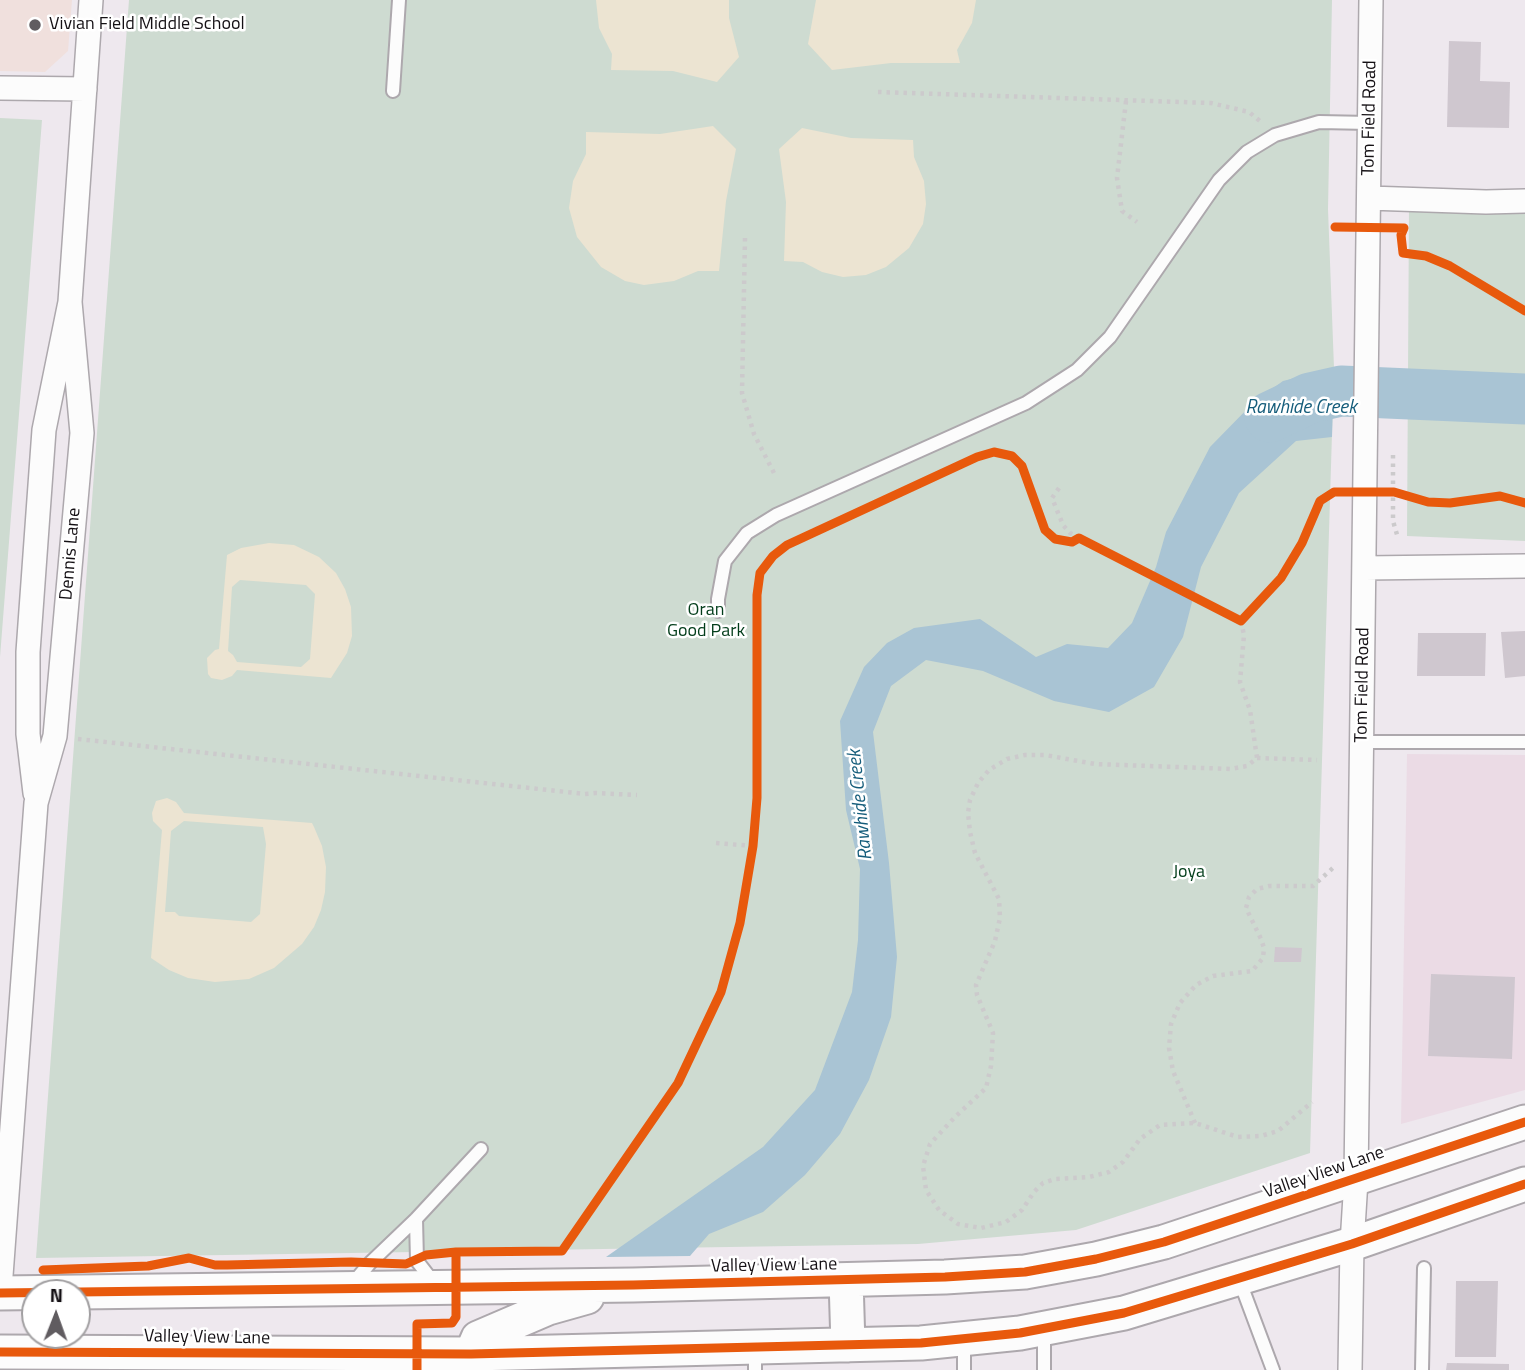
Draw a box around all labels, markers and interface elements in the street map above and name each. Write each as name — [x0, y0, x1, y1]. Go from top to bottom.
place label: Vivian Field Middle School — [49, 14, 245, 36]
marker: Vivian Field Middle School — [27, 17, 43, 33]
street label: Tom Field Road — [1358, 60, 1382, 176]
water label: Rawhide Creek — [1245, 397, 1357, 419]
street label: Dennis Lane — [56, 507, 86, 601]
park label: Oran Good Park — [667, 600, 745, 642]
street label: Tom Field Road — [1351, 627, 1375, 743]
water label: Rawhide Creek — [844, 749, 878, 861]
park label: Joya — [1173, 862, 1205, 884]
street label: Valley View Lane — [1261, 1142, 1387, 1204]
street label: Valley View Lane — [711, 1254, 837, 1278]
north arrow — [21, 1279, 91, 1349]
text: N — [49, 1280, 63, 1309]
street label: Valley View Lane — [144, 1326, 270, 1350]

